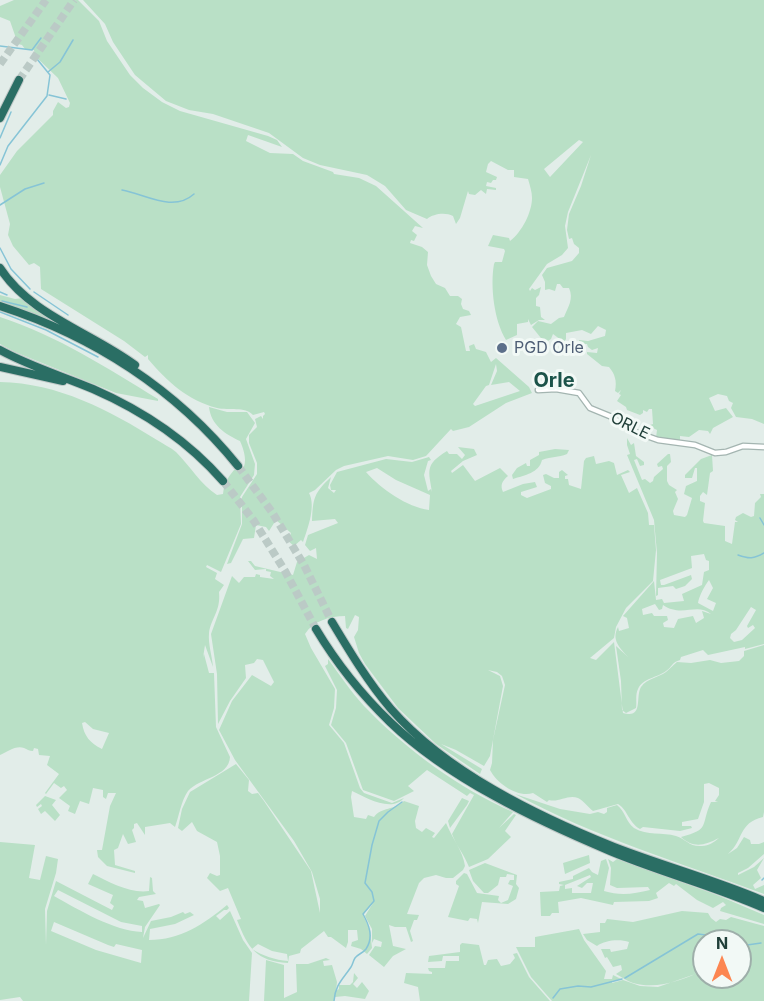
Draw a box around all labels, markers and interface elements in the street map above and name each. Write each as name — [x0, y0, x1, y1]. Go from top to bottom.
place label: PGD Orle — [514, 338, 584, 358]
marker: PGD Orle — [495, 341, 509, 355]
district label: Orle — [533, 369, 575, 393]
street label: ORLE — [607, 408, 653, 444]
north arrow — [692, 929, 752, 989]
text: N — [716, 933, 728, 953]

